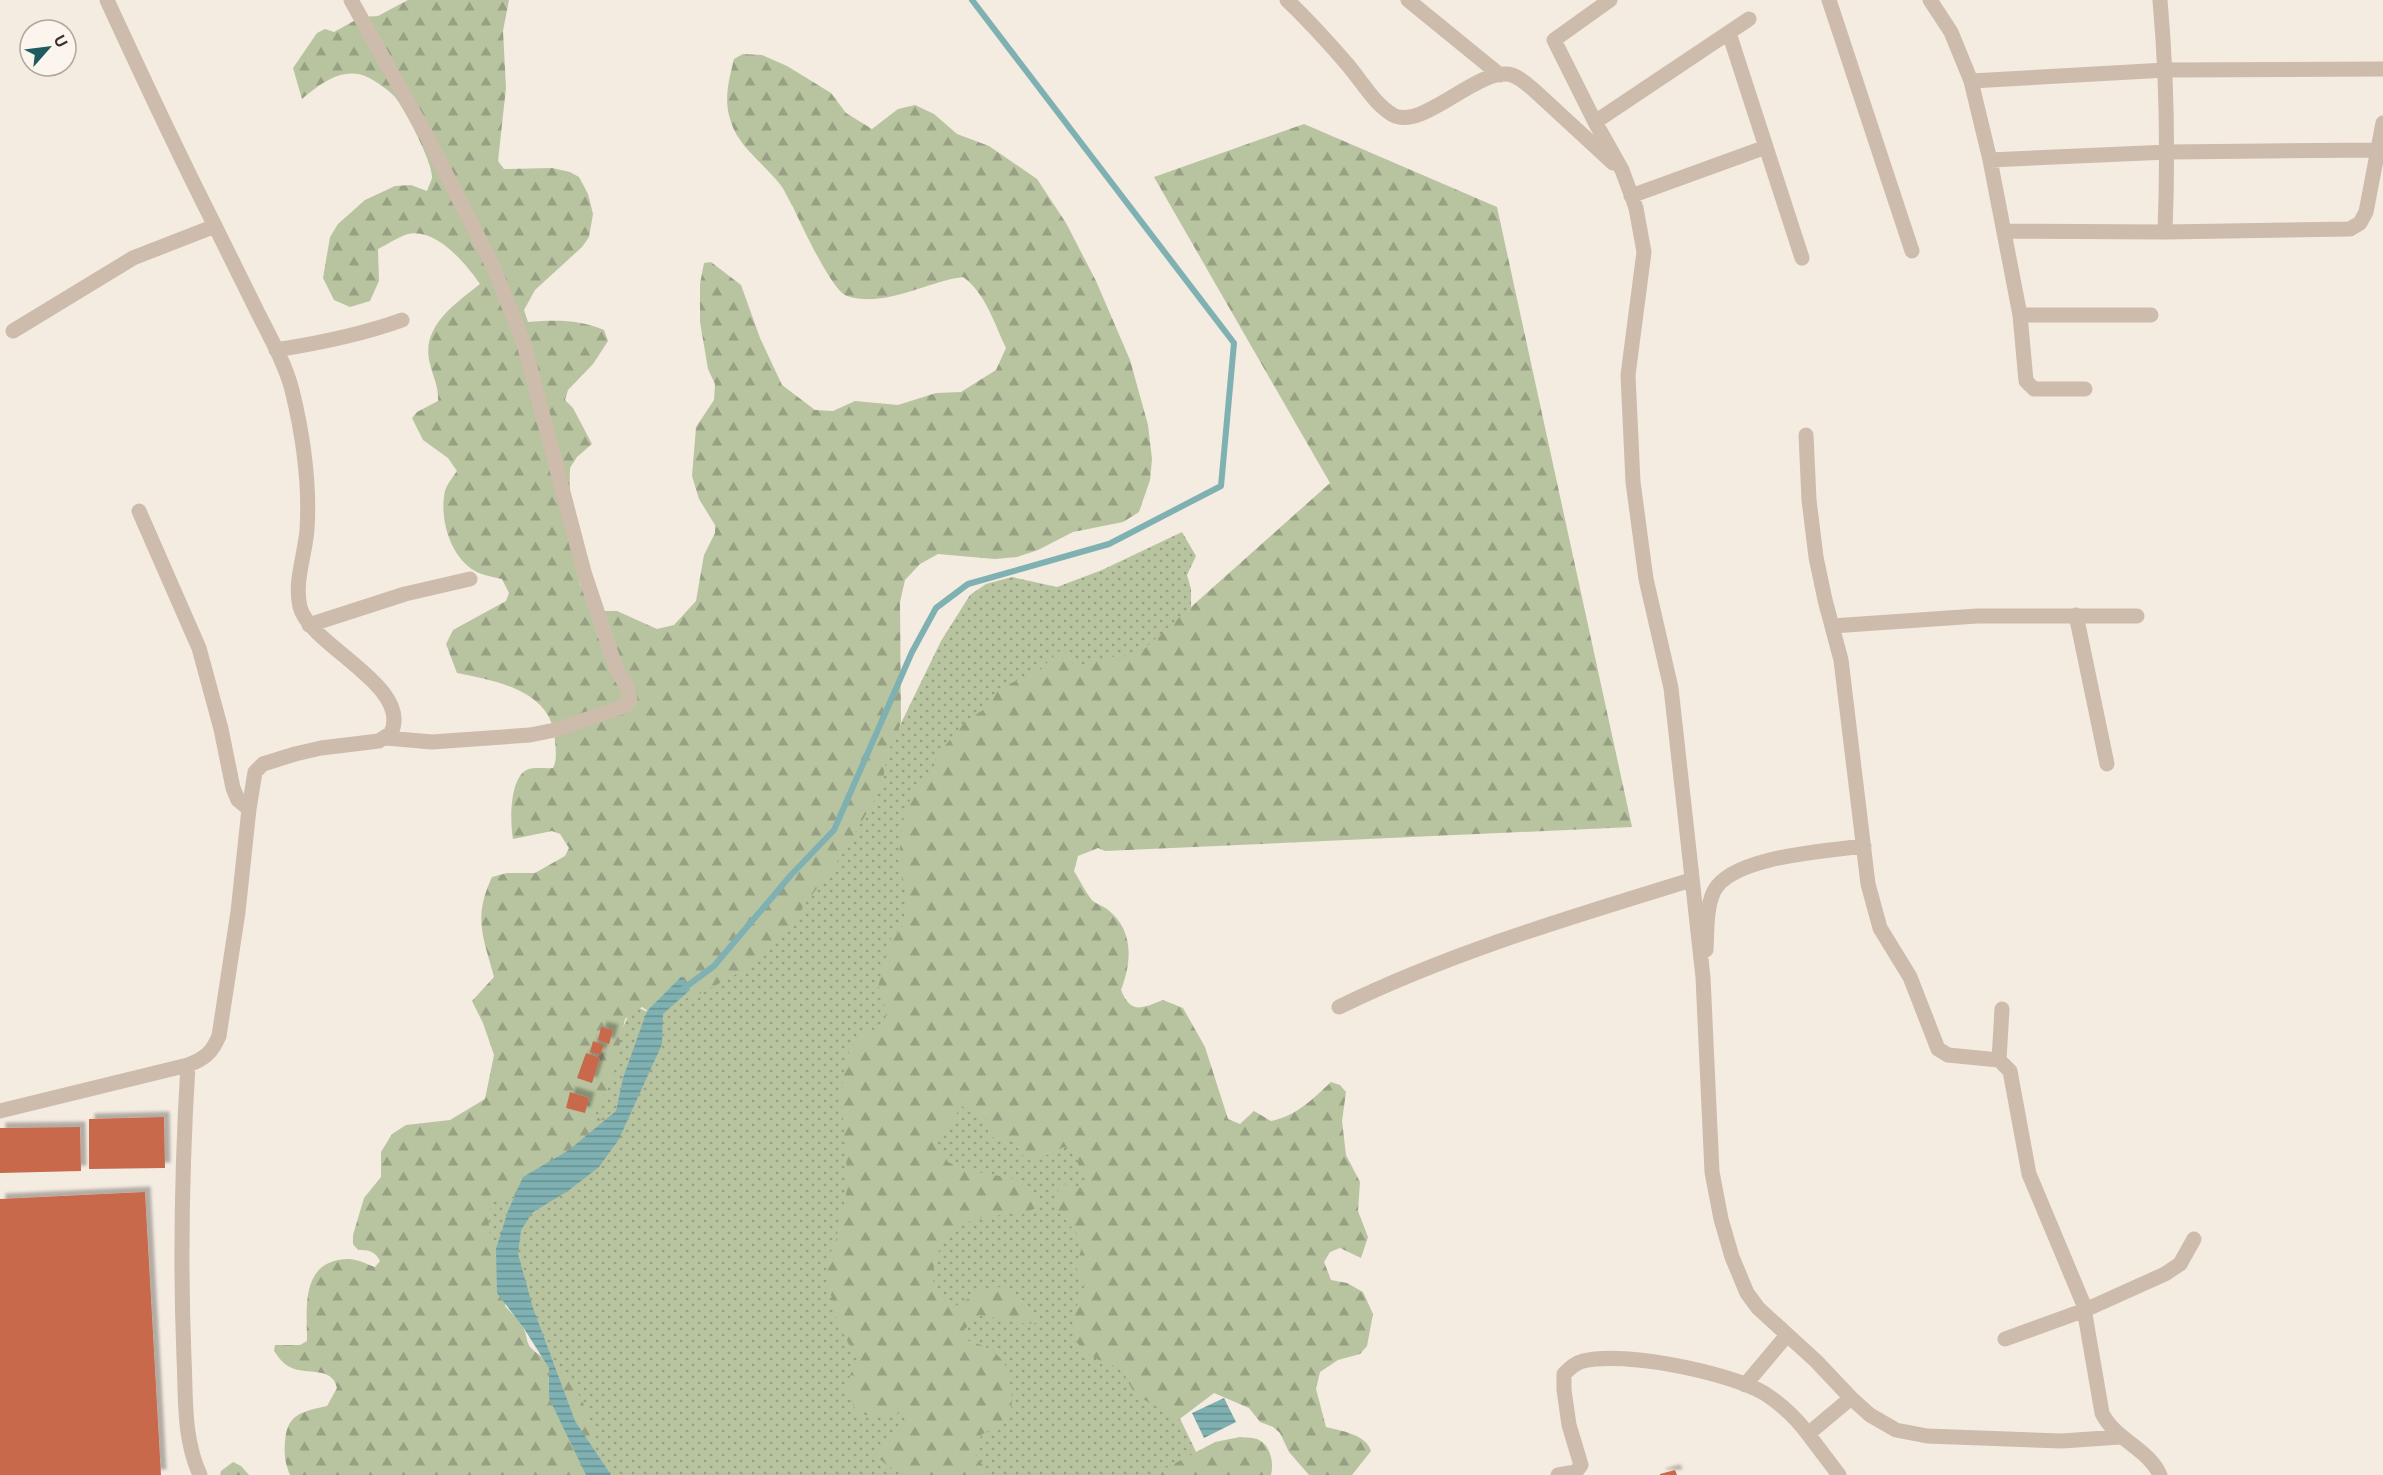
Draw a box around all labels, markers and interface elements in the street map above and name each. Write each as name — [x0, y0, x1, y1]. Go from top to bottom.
north arrow — [18, 18, 78, 78]
text: U — [49, 31, 73, 51]

